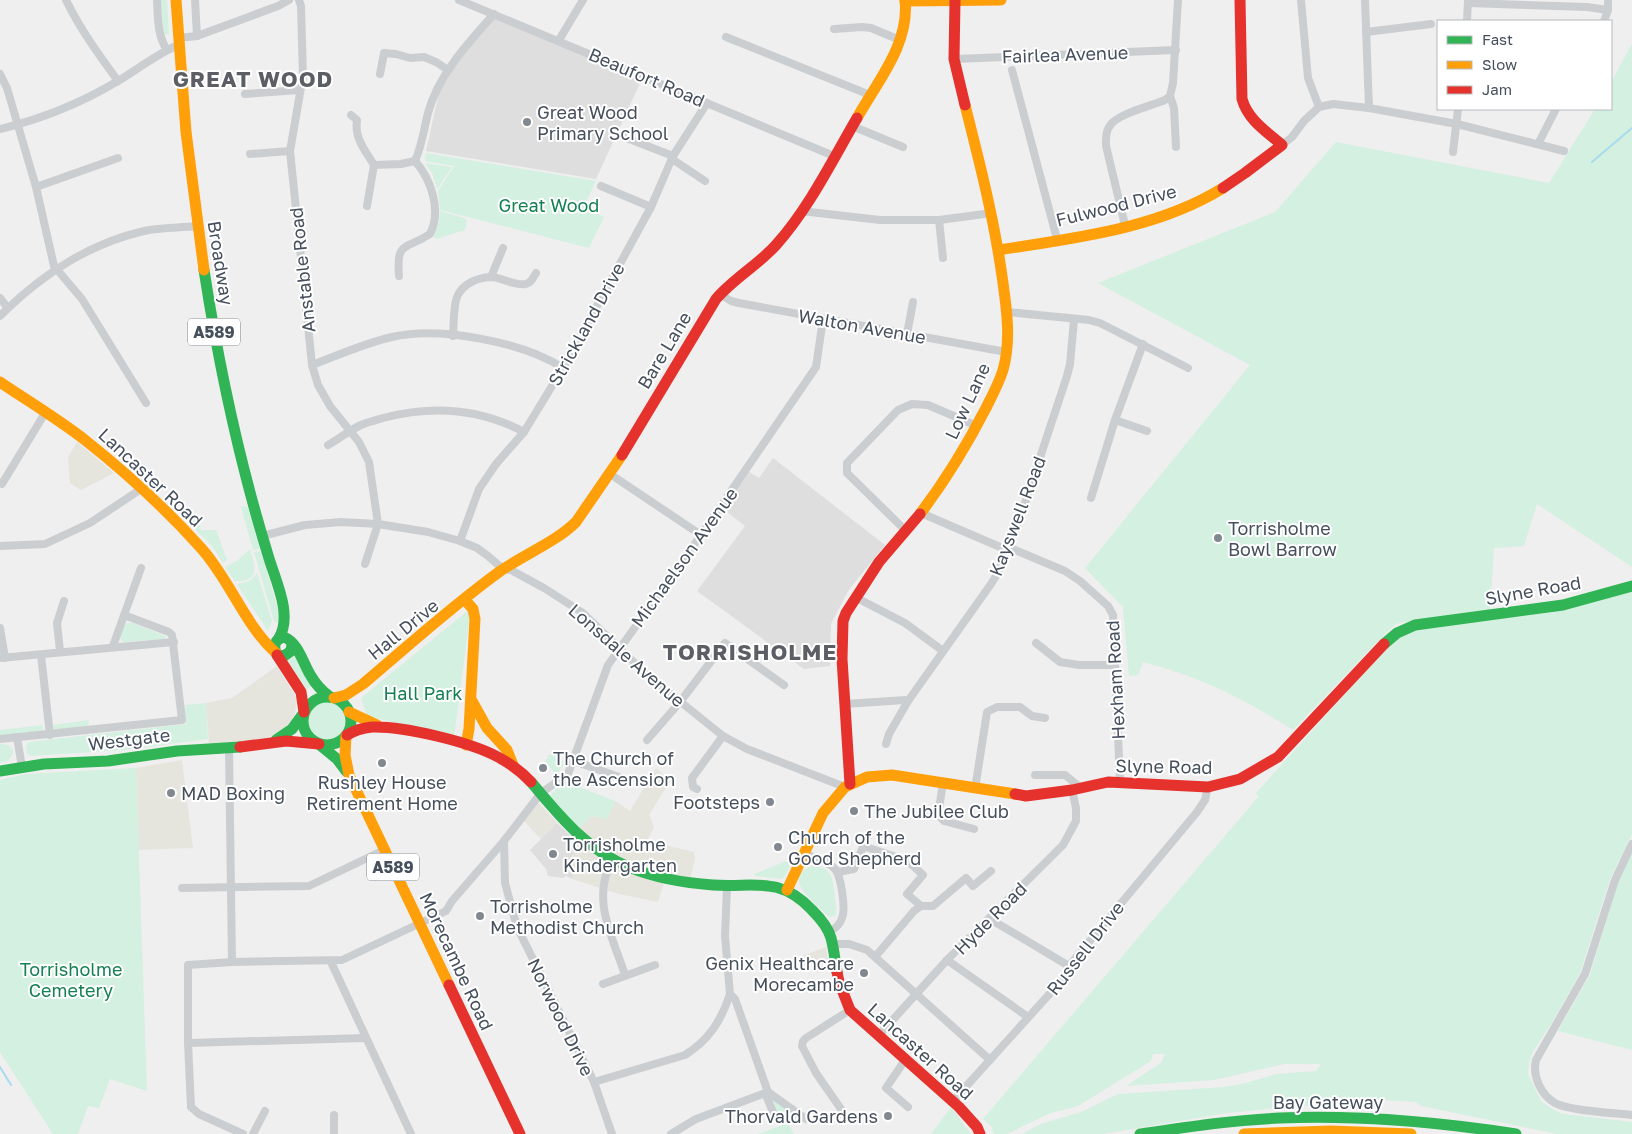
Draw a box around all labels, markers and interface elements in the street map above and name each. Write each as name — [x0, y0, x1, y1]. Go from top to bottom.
legend — [1437, 20, 1612, 110]
text: Fast — [1482, 30, 1513, 48]
street label: Fairlea Avenue — [1001, 41, 1129, 67]
street label: Beaufort Road — [586, 43, 708, 111]
text: Slow — [1482, 55, 1517, 73]
district label: GREAT WOOD — [173, 65, 333, 92]
text: Jam — [1482, 80, 1512, 98]
place label: Great Wood Primary School — [537, 101, 669, 144]
marker: Great Wood Primary School — [521, 116, 533, 128]
street label: Fulwood Drive — [1053, 179, 1179, 231]
park label: Great Wood — [499, 194, 599, 216]
street label: Anstable Road — [284, 206, 320, 334]
street label: Broadway — [203, 219, 239, 307]
street label: Strickland Drive — [543, 259, 629, 389]
street label: Walton Avenue — [796, 304, 928, 348]
street label: Bare Lane — [632, 307, 696, 393]
road number: A589 — [188, 318, 240, 346]
street label: Low Lane — [940, 359, 994, 443]
street label: Lancaster Road — [94, 423, 208, 531]
street label: Kayswell Road — [984, 453, 1050, 579]
street label: Michaelson Avenue — [626, 483, 742, 631]
place label: Torrisholme Bowl Barrow — [1228, 517, 1337, 560]
marker: Torrisholme Bowl Barrow — [1212, 532, 1224, 544]
street label: Slyne Road — [1483, 571, 1583, 609]
street label: Hall Drive — [363, 594, 443, 664]
street label: Lonsdale Avenue — [564, 599, 690, 711]
street label: Hexham Road — [1101, 620, 1129, 740]
district label: TORRISHOLME — [663, 638, 837, 665]
park label: Hall Park — [384, 682, 462, 704]
street label: Westgate — [87, 723, 171, 755]
place label: The Church of the Ascension — [553, 747, 675, 790]
street label: Slyne Road — [1115, 754, 1213, 778]
marker: Rushley House Retirement Home — [376, 757, 388, 769]
marker: The Church of the Ascension — [537, 762, 549, 774]
place label: Rushley House Retirement Home — [306, 771, 458, 814]
place label: MAD Boxing — [181, 782, 285, 804]
marker: MAD Boxing — [165, 787, 177, 799]
place label: Footsteps — [673, 791, 760, 813]
marker: Footsteps — [764, 796, 776, 808]
place label: The Jubilee Club — [864, 800, 1009, 822]
marker: The Jubilee Club — [848, 805, 860, 817]
place label: Church of the Good Shepherd — [788, 826, 921, 869]
place label: Torrisholme Kindergarten — [563, 833, 677, 876]
marker: Church of the Good Shepherd — [772, 841, 784, 853]
marker: Torrisholme Kindergarten — [547, 848, 559, 860]
road number: A589 — [367, 854, 419, 880]
street label: Hyde Road — [949, 877, 1031, 959]
street label: Morecambe Road — [415, 889, 499, 1033]
place label: Torrisholme Methodist Church — [490, 895, 644, 938]
street label: Russell Drive — [1042, 897, 1128, 999]
marker: Torrisholme Methodist Church — [474, 910, 486, 922]
place label: Genix Healthcare Morecambe — [705, 952, 854, 995]
street label: Norwood Drive — [523, 955, 599, 1079]
park label: Torrisholme Cemetery — [20, 958, 122, 1001]
marker: Genix Healthcare Morecambe — [858, 967, 870, 979]
street label: Lancaster Road — [864, 998, 978, 1104]
street label: Bay Gateway — [1273, 1091, 1383, 1113]
place label: Thorvald Gardens — [725, 1105, 878, 1127]
marker: Thorvald Gardens — [882, 1110, 894, 1122]

